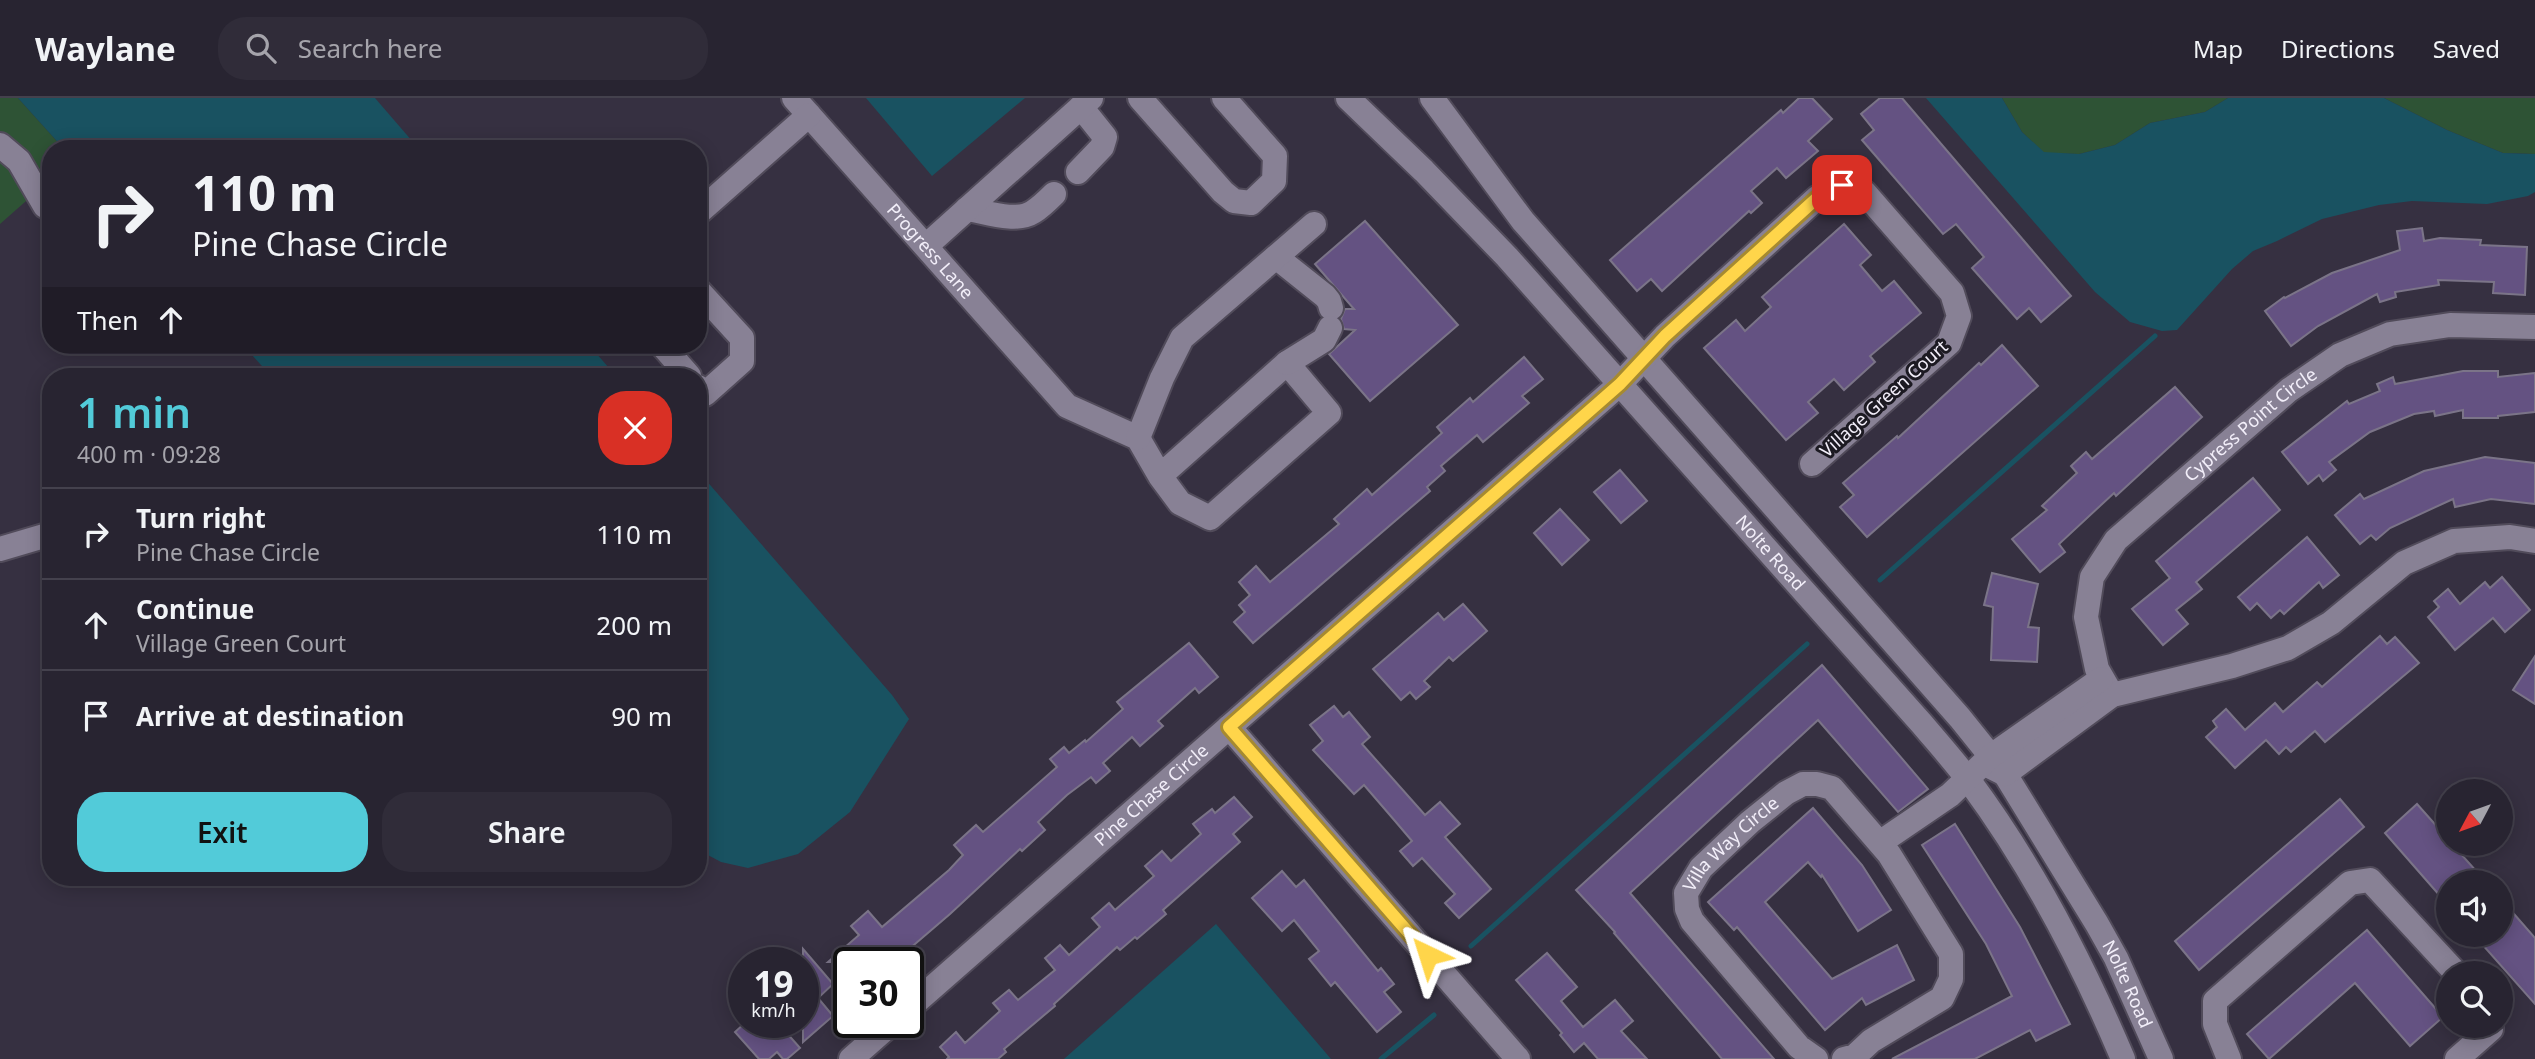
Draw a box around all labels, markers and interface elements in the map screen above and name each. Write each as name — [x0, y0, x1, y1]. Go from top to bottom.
search box — [218, 17, 708, 80]
text: Waylane — [35, 26, 176, 71]
icon: search — [242, 29, 280, 67]
text: Search here — [298, 30, 442, 66]
text: Map — [2193, 32, 2243, 65]
text: Directions — [2281, 32, 2395, 65]
text: Saved — [2433, 32, 2500, 65]
pin — [1812, 155, 1872, 215]
text: 110 m — [192, 159, 337, 225]
icon: arrive — [1823, 166, 1861, 204]
icon: right — [77, 168, 168, 259]
street label: Progress Lane — [882, 198, 979, 304]
text: Pine Chase Circle — [192, 222, 448, 265]
icon: ahead — [152, 301, 190, 339]
text: Then — [77, 302, 138, 338]
street label: Village Green Court — [1814, 334, 1953, 462]
street label: Cypress Point Circle — [2179, 362, 2321, 487]
text: 1 min — [77, 383, 191, 440]
button: close — [598, 391, 672, 465]
text: 400 m · 09:28 — [77, 438, 221, 470]
text: Turn right — [136, 500, 266, 536]
street label: Nolte Road — [1731, 509, 1811, 595]
icon: right — [77, 515, 115, 553]
text: 110 m — [596, 516, 672, 552]
text: Pine Chase Circle — [136, 536, 320, 568]
text: Continue — [136, 591, 254, 627]
icon: ahead — [77, 606, 115, 644]
text: 200 m — [596, 607, 672, 643]
text: Village Green Court — [136, 627, 346, 659]
icon: arrive — [77, 697, 115, 735]
text: Arrive at destination — [136, 698, 405, 734]
text: 90 m — [611, 698, 672, 734]
street label: Pine Chase Circle — [1089, 738, 1213, 851]
north arrow — [2436, 779, 2513, 856]
map controls — [2436, 779, 2513, 1038]
street label: Villa Way Circle — [1677, 791, 1783, 896]
button: Exit — [77, 792, 368, 872]
button: Share — [382, 792, 672, 872]
button: sound — [2436, 870, 2513, 947]
position arrow — [1391, 918, 1465, 992]
street label: Nolte Road — [2097, 936, 2159, 1031]
speed limit sign: 30 — [833, 947, 924, 1038]
text: 19 — [753, 960, 794, 1007]
button: search — [2436, 961, 2513, 1038]
text: km/h — [751, 998, 796, 1022]

